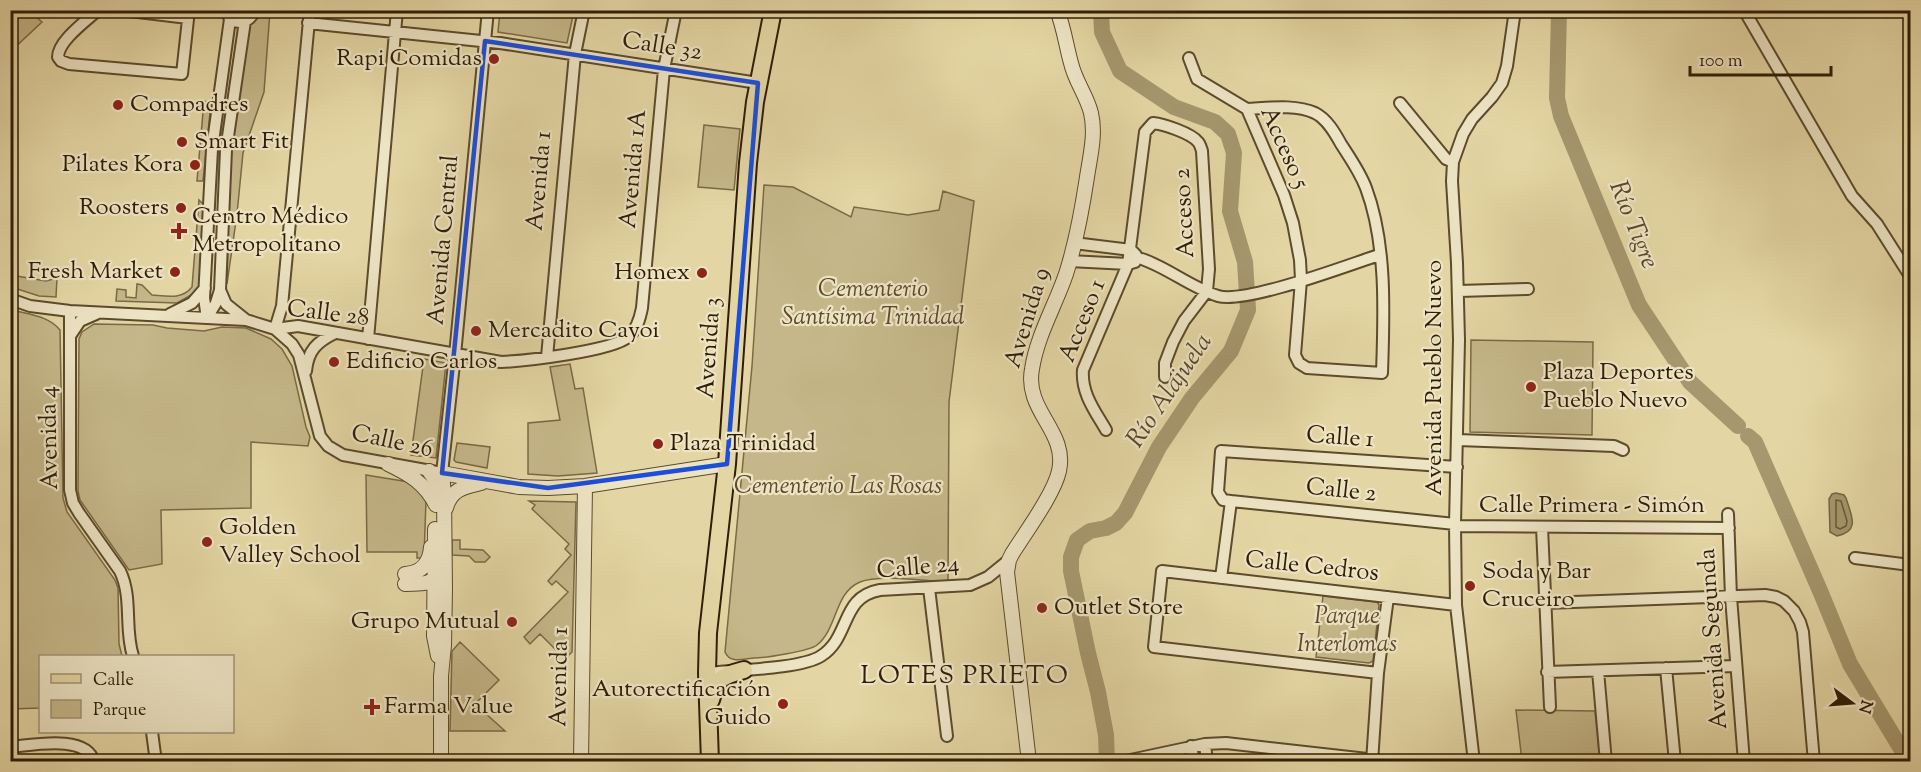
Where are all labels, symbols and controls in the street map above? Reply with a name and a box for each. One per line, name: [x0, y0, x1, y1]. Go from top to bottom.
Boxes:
street label: Calle 32: [620, 24, 704, 70]
scale bar: [1690, 39, 1831, 77]
place label: Rapi Comidas: [336, 42, 482, 76]
text: 100 m: [1699, 49, 1743, 75]
marker: Rapi Comidas: [487, 52, 501, 66]
place label: Compadres: [130, 88, 248, 122]
marker: Compadres: [111, 98, 125, 112]
street label: Acceso 5: [1251, 101, 1317, 195]
street label: Avenida 1A: [612, 107, 656, 230]
place label: Smart Fit: [194, 125, 289, 159]
street label: Avenida 1: [519, 130, 561, 232]
marker: Smart Fit: [175, 135, 189, 149]
place label: Pilates Kora: [62, 148, 183, 182]
street label: Avenida Central: [420, 153, 468, 326]
marker: Pilates Kora: [188, 158, 202, 172]
street label: Acceso 2: [1166, 167, 1204, 259]
water label: Río Tigre: [1599, 175, 1667, 275]
place label: Roosters: [79, 191, 169, 225]
place label: Centro Médico Metropolitano: [192, 200, 348, 262]
marker: Roosters: [174, 201, 188, 215]
marker: Centro Médico Metropolitano: [170, 222, 188, 240]
place label: Fresh Market: [28, 255, 163, 289]
place label: Homex: [614, 256, 690, 290]
street label: Avenida Pueblo Nuevo: [1418, 260, 1452, 496]
street label: Avenida 9: [997, 264, 1059, 372]
marker: Fresh Market: [168, 265, 182, 279]
marker: Homex: [695, 266, 709, 280]
park label: Cementerio Santísima Trinidad: [782, 273, 964, 335]
street label: Acceso 1: [1051, 274, 1115, 368]
street label: Calle 28: [285, 292, 371, 336]
street label: Avenida 3: [689, 296, 731, 400]
place label: Mercadito Cayoi: [488, 314, 660, 348]
marker: Mercadito Cayoi: [469, 324, 483, 338]
water label: Río Alajuela: [1118, 326, 1222, 456]
place label: Edificio Carlos: [346, 345, 497, 379]
marker: Edificio Carlos: [327, 355, 341, 369]
place label: Plaza Deportes Pueblo Nuevo: [1543, 356, 1694, 418]
marker: Plaza Deportes Pueblo Nuevo: [1524, 380, 1538, 394]
street label: Avenida 4: [32, 386, 68, 490]
street label: Calle 26: [348, 417, 436, 467]
street label: Calle 1: [1305, 419, 1375, 457]
place label: Plaza Trinidad: [670, 427, 816, 461]
marker: Plaza Trinidad: [651, 437, 665, 451]
park label: Cementerio Las Rosas: [734, 470, 942, 504]
street label: Calle 2: [1304, 470, 1378, 512]
street label: Calle Primera - Simón: [1479, 489, 1705, 523]
place label: Golden Valley School: [219, 511, 361, 573]
marker: Golden Valley School: [200, 535, 214, 549]
street label: Calle Cedros: [1243, 543, 1381, 591]
street label: Calle 24: [875, 547, 961, 589]
street label: Avenida Segunda: [1691, 547, 1737, 731]
place label: Soda y Bar Cruceiro: [1482, 555, 1591, 617]
marker: Soda y Bar Cruceiro: [1463, 579, 1477, 593]
place label: Outlet Store: [1054, 591, 1183, 625]
park label: Parque Interlomas: [1297, 600, 1397, 662]
marker: Outlet Store: [1035, 601, 1049, 615]
place label: Grupo Mutual: [351, 605, 500, 639]
marker: Grupo Mutual: [505, 615, 519, 629]
street label: Avenida 1: [542, 627, 578, 727]
legend: [39, 655, 234, 733]
district label: LOTES PRIETO: [861, 658, 1069, 695]
text: Calle: [93, 668, 134, 694]
place label: Autorectificación Guido: [592, 673, 771, 735]
north arrow: [1822, 673, 1882, 733]
place label: Farma Value: [384, 690, 513, 724]
marker: Autorectificación Guido: [776, 697, 790, 711]
text: N: [1851, 697, 1877, 716]
text: Parque: [93, 698, 146, 724]
marker: Farma Value: [365, 700, 379, 714]

